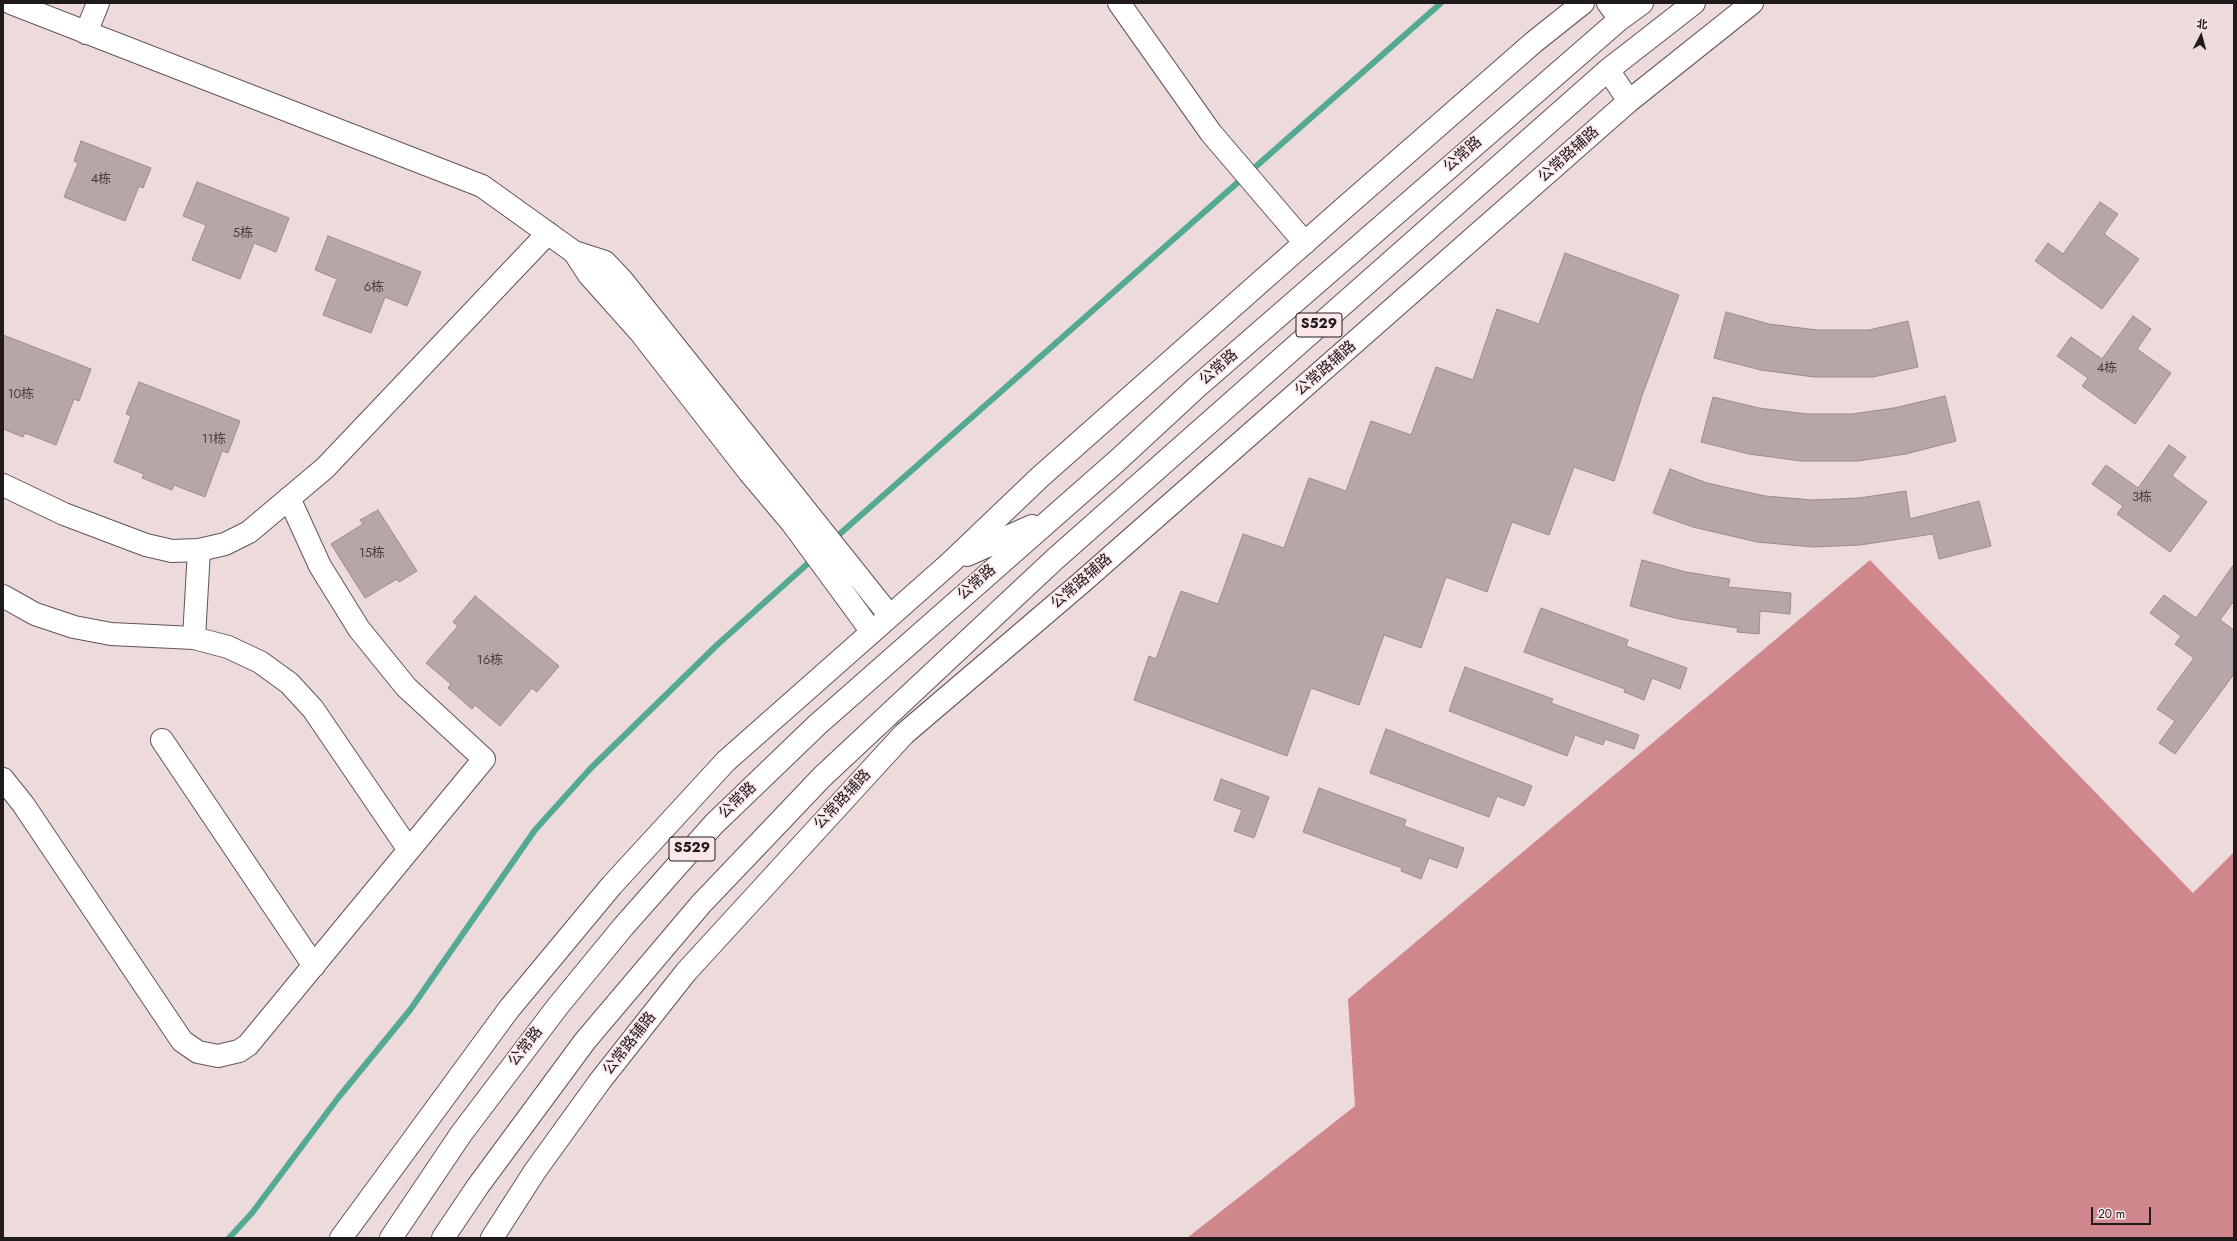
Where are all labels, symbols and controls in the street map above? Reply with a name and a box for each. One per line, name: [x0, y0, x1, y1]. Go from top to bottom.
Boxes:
north arrow: [2181, 16, 2221, 56]
text: 北: [2196, 16, 2209, 33]
street label: 公常路辅路: [1535, 123, 1603, 187]
street label: 公常路: [1440, 133, 1486, 177]
house number: 4栋: [91, 172, 111, 188]
house number: 5栋: [233, 226, 253, 242]
house number: 6栋: [364, 280, 384, 296]
road number: S529: [1296, 313, 1342, 337]
street label: 公常路辅路: [1292, 338, 1360, 400]
street label: 公常路: [1196, 346, 1242, 390]
house number: 4栋: [2097, 361, 2117, 377]
house number: 10栋: [8, 387, 34, 403]
house number: 11栋: [202, 432, 226, 448]
house number: 3栋: [2132, 490, 2152, 506]
house number: 15栋: [359, 546, 385, 562]
street label: 公常路辅路: [1048, 551, 1116, 613]
street label: 公常路: [954, 561, 1000, 605]
house number: 16栋: [477, 653, 503, 669]
street label: 公常路辅路: [811, 766, 875, 834]
street label: 公常路: [716, 779, 760, 823]
road number: S529: [669, 837, 715, 861]
street label: 公常路辅路: [600, 1009, 660, 1079]
street label: 公常路: [505, 1024, 547, 1070]
scale bar: [2093, 1199, 2153, 1225]
text: 20 m: [2098, 1205, 2125, 1223]

